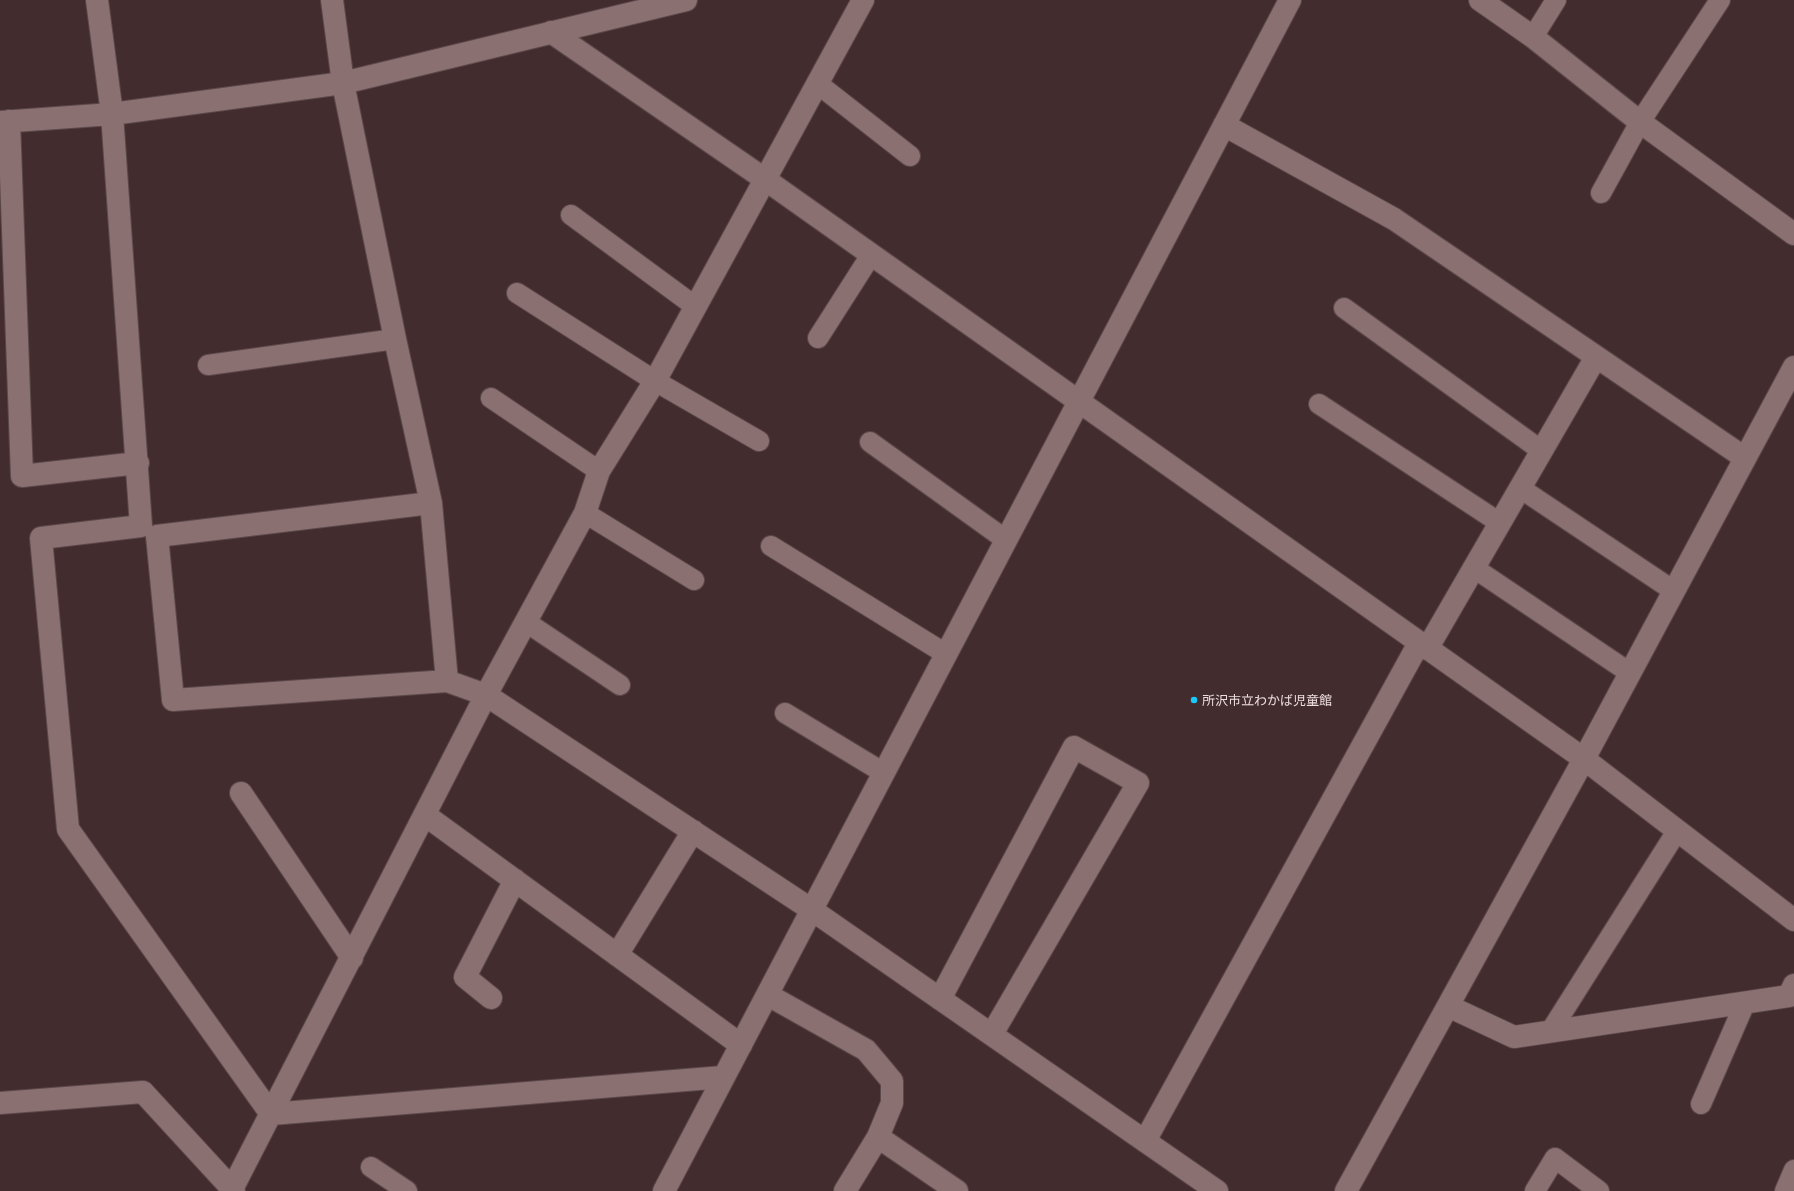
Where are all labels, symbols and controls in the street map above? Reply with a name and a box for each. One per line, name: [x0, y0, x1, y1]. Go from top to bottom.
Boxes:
place label: 所沢市立わかば児童館: [1202, 692, 1332, 708]
marker: 所沢市立わかば児童館: [1189, 695, 1199, 705]

